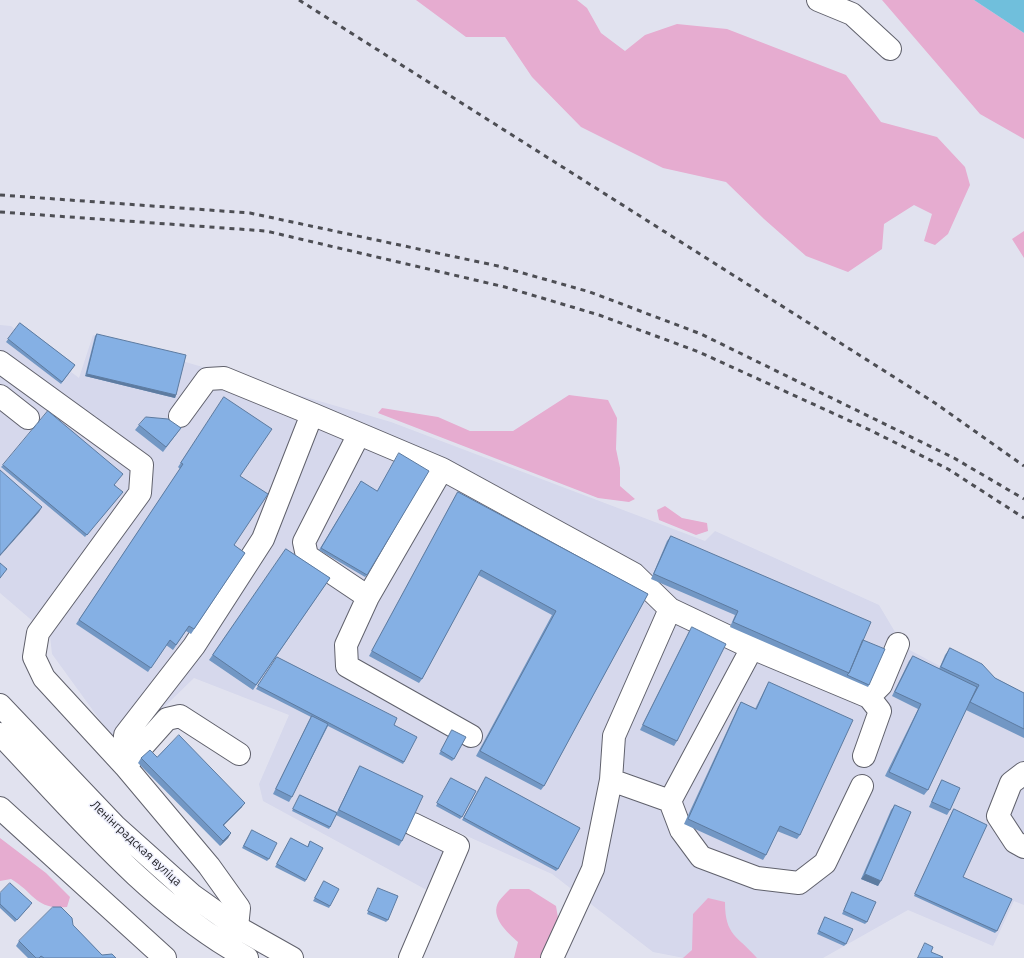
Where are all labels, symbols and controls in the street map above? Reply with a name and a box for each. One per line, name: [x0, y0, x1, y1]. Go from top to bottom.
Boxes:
street label: Ленінградская вуліца: [87, 797, 185, 889]

